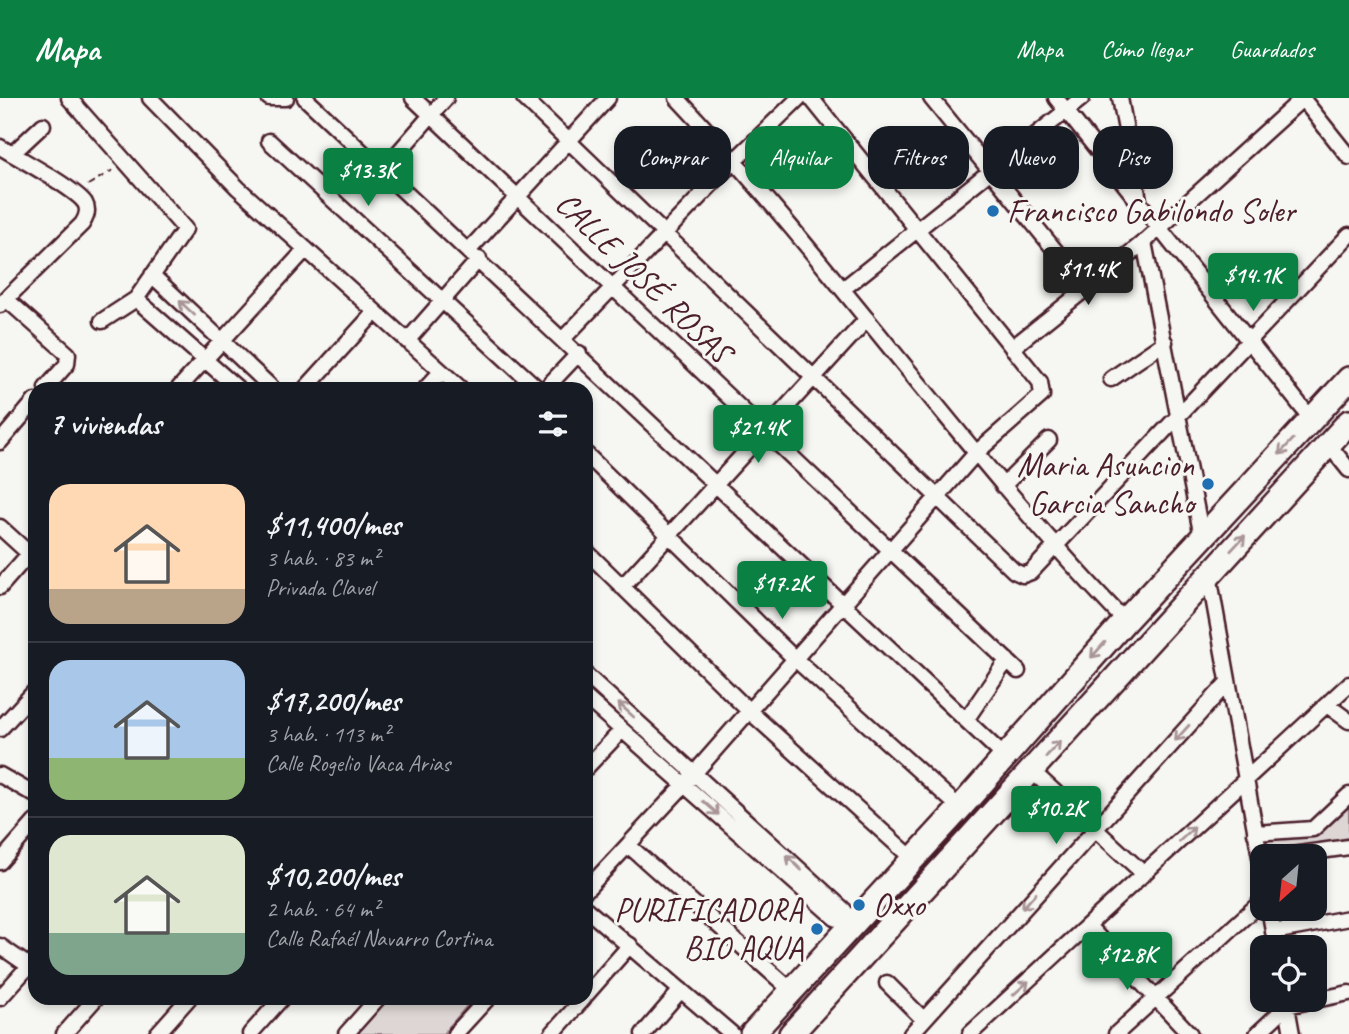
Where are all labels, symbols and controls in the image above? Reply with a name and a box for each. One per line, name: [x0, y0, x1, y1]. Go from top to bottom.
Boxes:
text: Mapa: [35, 28, 100, 70]
text: Mapa: [1016, 34, 1063, 64]
text: Cómo llegar: [1101, 34, 1192, 64]
text: Guardados: [1230, 34, 1314, 64]
chip: Comprar: [614, 126, 731, 189]
chip: Alquilar: [745, 126, 854, 189]
chip: Filtros: [868, 126, 969, 189]
chip: Nuevo: [983, 126, 1079, 189]
chip: Piso: [1093, 126, 1173, 189]
pin: $13.3K: [311, 148, 425, 208]
text: $13.3K: [339, 156, 397, 185]
street label: CALLE JOSÉ ROSAS: [547, 182, 745, 375]
place label: Francisco Gabilondo Soler: [1007, 190, 1297, 232]
marker: Francisco Gabilondo Soler: [985, 203, 1001, 219]
pin: $11.4K: [1031, 248, 1145, 307]
pin: $14.1K: [1196, 254, 1310, 313]
text: $11.4K: [1059, 255, 1117, 284]
text: $14.1K: [1224, 261, 1282, 290]
one-way arrow: [178, 300, 196, 316]
text: 7 viviendas: [49, 405, 161, 443]
icon: filters: [534, 405, 572, 443]
pin: $21.4K: [701, 406, 815, 465]
text: $21.4K: [729, 413, 787, 442]
one-way arrow: [1278, 439, 1295, 456]
place label: Maria Asuncion Garcia Sancho: [1017, 444, 1197, 524]
marker: Maria Asuncion Garcia Sancho: [1200, 476, 1216, 492]
text: $11,400/mes: [266, 506, 400, 544]
icon: home: [105, 512, 189, 596]
one-way arrow: [1229, 535, 1246, 552]
text: 3 hab. · 83 m²: [266, 544, 379, 573]
pin: $17.2K: [725, 561, 839, 621]
text: $17.2K: [753, 569, 811, 598]
text: Privada Clavel: [266, 573, 374, 602]
one-way arrow: [1090, 641, 1107, 658]
text: $17,200/mes: [266, 682, 400, 720]
icon: home: [105, 688, 189, 772]
one-way arrow: [617, 702, 635, 718]
text: 3 hab. · 113 m²: [266, 720, 390, 749]
one-way arrow: [1174, 724, 1190, 742]
one-way arrow: [1045, 740, 1061, 758]
text: Calle Rogelio Vaca Arias: [266, 749, 450, 778]
pin: $10.2K: [999, 786, 1113, 846]
text: $10.2K: [1027, 794, 1085, 823]
one-way arrow: [701, 800, 719, 816]
one-way arrow: [1178, 825, 1195, 842]
north arrow: [1250, 844, 1326, 920]
map controls: [1250, 844, 1327, 1012]
one-way arrow: [786, 855, 803, 872]
text: $10,200/mes: [266, 857, 400, 895]
icon: home: [105, 863, 189, 947]
place label: Oxxo: [873, 884, 927, 926]
place label: PURIFICADORA BIO AQUA: [614, 889, 804, 969]
one-way arrow: [1022, 892, 1038, 910]
text: 2 hab. · 64 m²: [266, 895, 379, 924]
marker: Oxxo: [851, 897, 867, 913]
marker: PURIFICADORA BIO AQUA: [809, 921, 825, 937]
text: Calle Rafaél Navarro Cortina: [266, 924, 492, 953]
pin: $12.8K: [1070, 932, 1184, 992]
button: locate: [1250, 935, 1327, 1012]
text: $12.8K: [1098, 940, 1156, 969]
one-way arrow: [1011, 980, 1029, 996]

